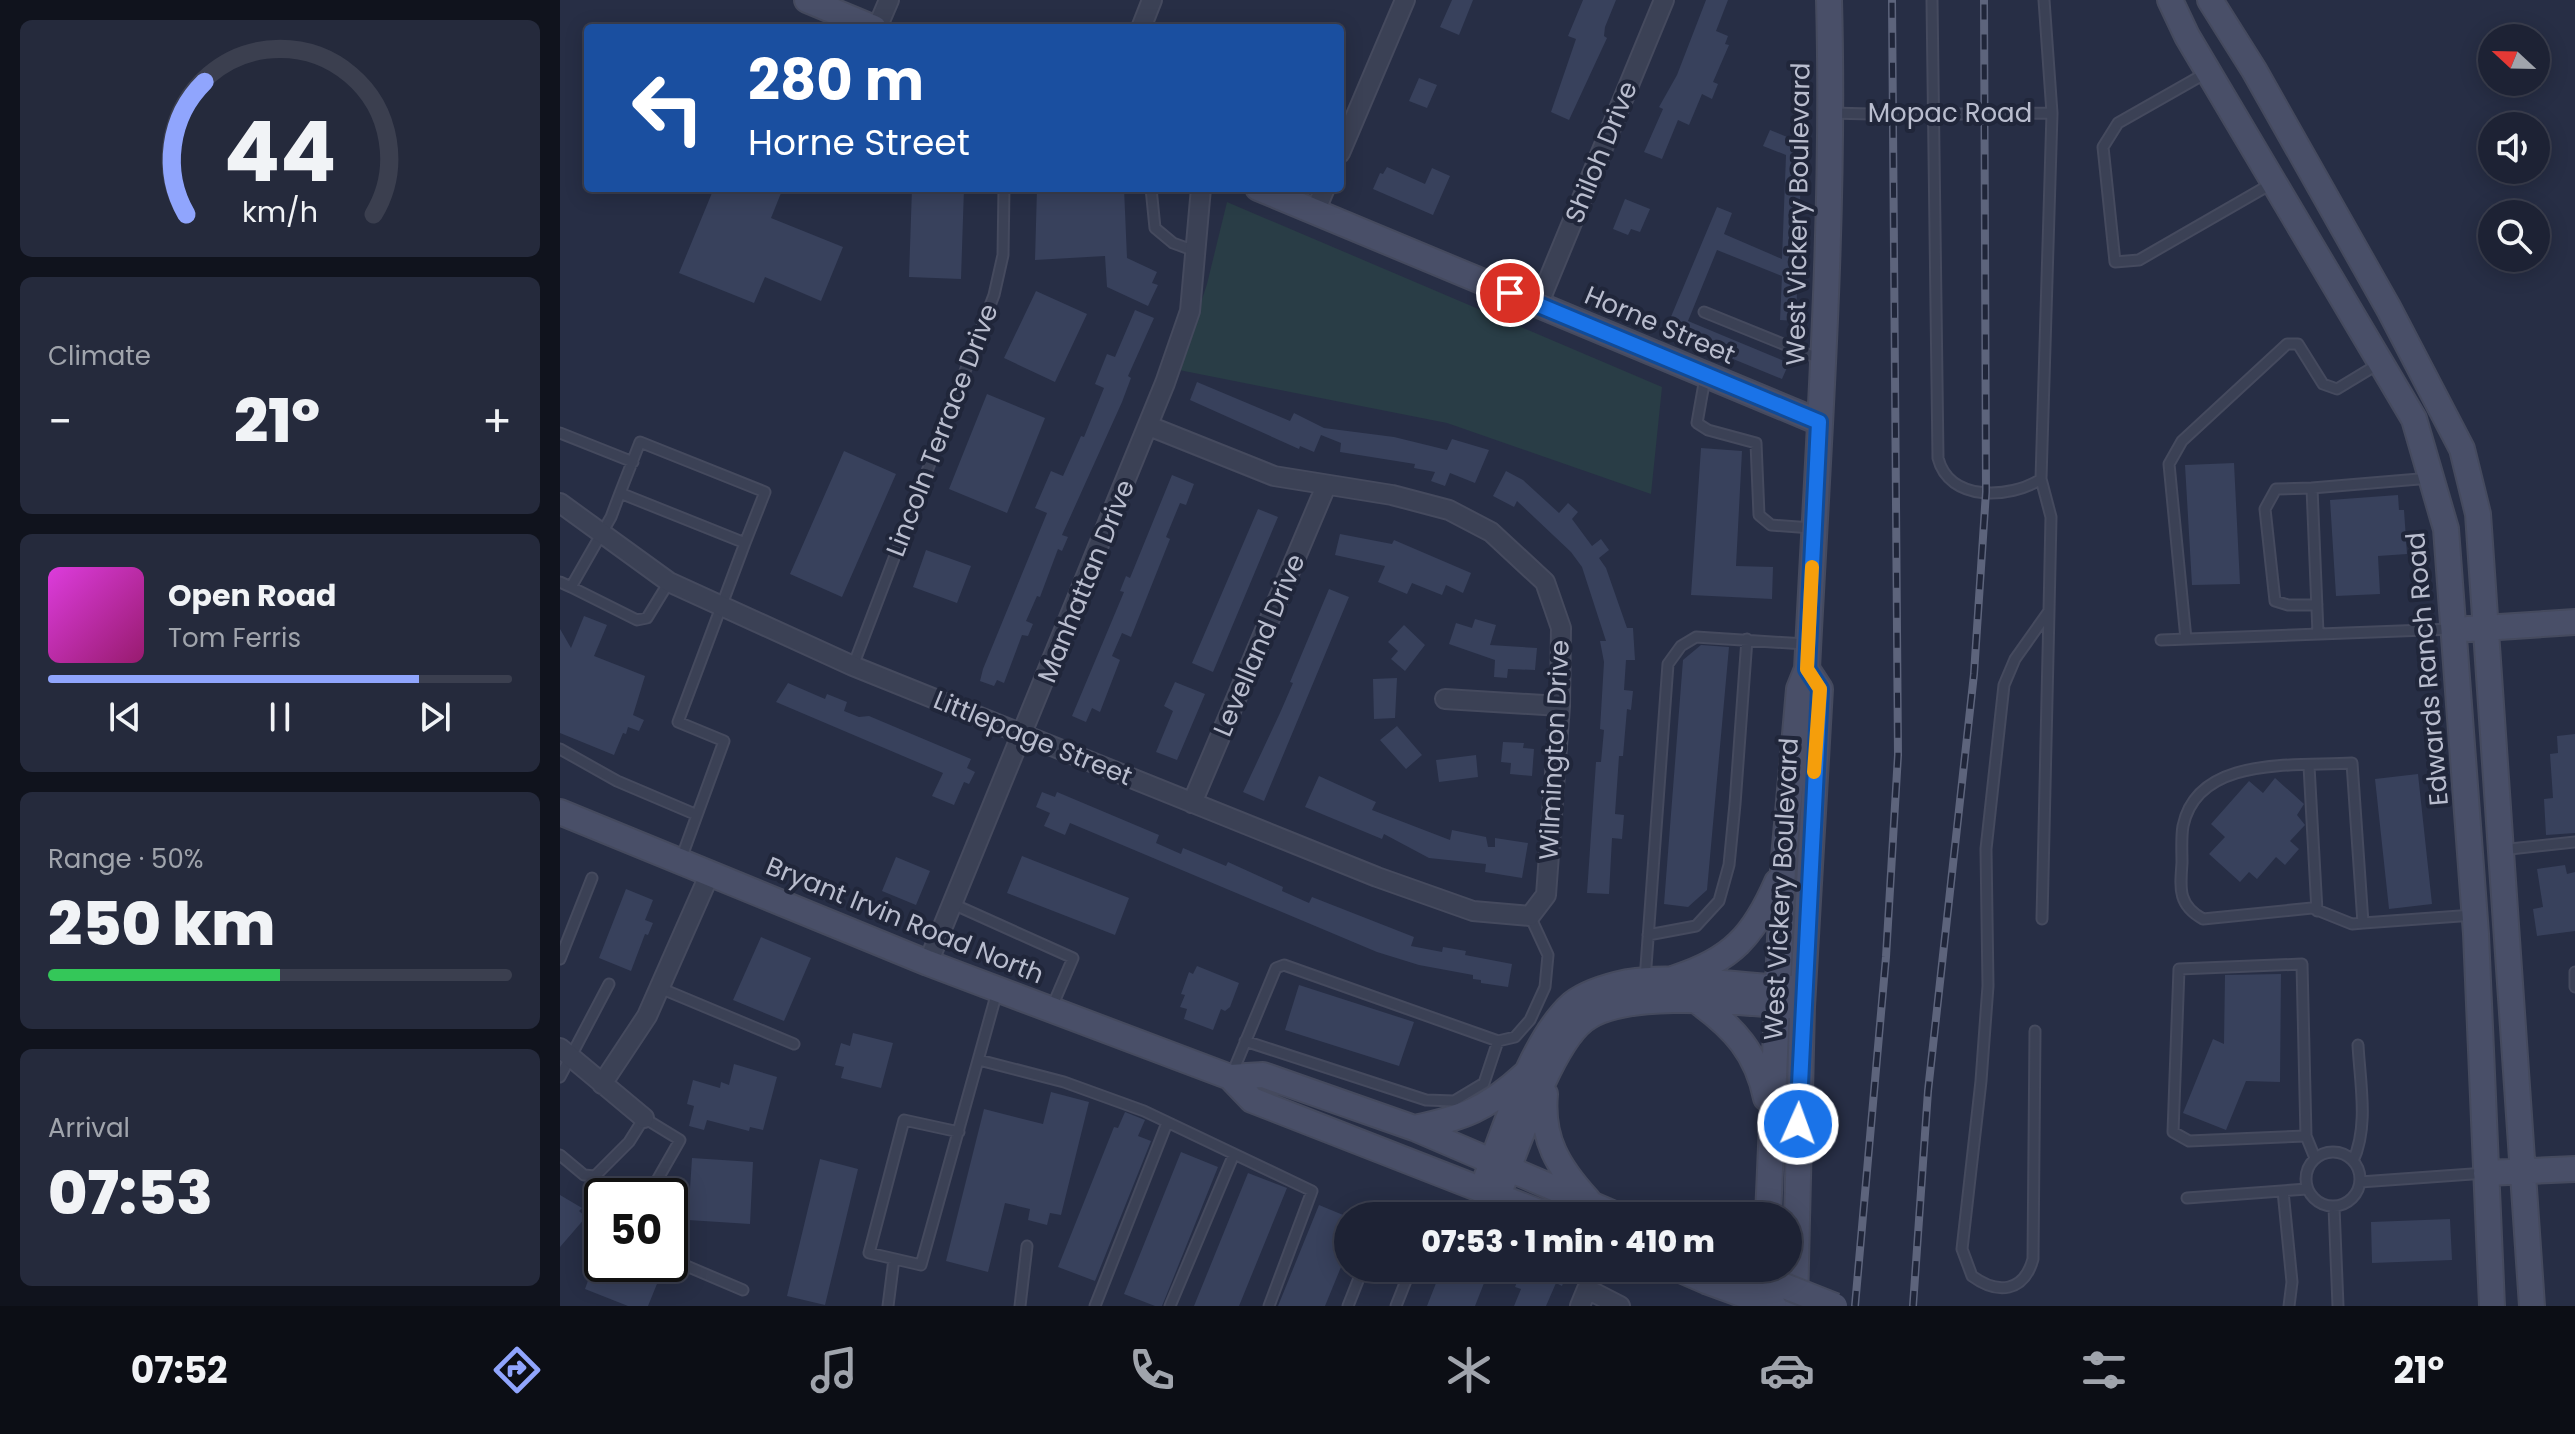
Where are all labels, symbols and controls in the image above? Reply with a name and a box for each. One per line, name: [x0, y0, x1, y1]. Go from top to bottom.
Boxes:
north arrow: [2478, 24, 2550, 96]
map controls: [2478, 24, 2550, 272]
text: 280 m: [748, 41, 924, 120]
icon: left: [616, 56, 720, 160]
street label: West Vickery Boulevard: [1777, 62, 1819, 366]
street label: Shiloh Drive: [1556, 76, 1646, 228]
text: 44: [224, 93, 336, 209]
street label: Mopac Road: [1868, 95, 2032, 131]
button: sound: [2478, 112, 2550, 184]
text: Horne Street: [748, 117, 970, 168]
text: km/h: [242, 192, 318, 232]
button: search: [2478, 200, 2550, 272]
pin: [1476, 259, 1544, 327]
icon: arrive: [1488, 271, 1532, 315]
street label: Horne Street: [1579, 277, 1741, 373]
street label: Lincoln Terrace Drive: [877, 299, 1007, 561]
text: Climate: [48, 338, 151, 374]
text: 21°: [234, 379, 320, 463]
text: −: [48, 391, 72, 452]
text: +: [482, 391, 512, 452]
street label: Manhattan Drive: [1029, 474, 1143, 688]
street label: Edwards Ranch Road: [2397, 531, 2457, 807]
street label: Levelland Drive: [1204, 548, 1314, 742]
text: Open Road: [168, 574, 336, 617]
text: Tom Ferris: [168, 620, 301, 656]
street label: Wilmington Drive: [1530, 639, 1578, 861]
street label: Littlepage Street: [928, 682, 1138, 794]
icon: previous: [103, 695, 147, 739]
icon: pause: [258, 695, 302, 739]
icon: next: [413, 695, 457, 739]
street label: West Vickery Boulevard: [1755, 737, 1807, 1041]
text: Range · 50%: [48, 841, 204, 877]
street label: Bryant Irvin Road North: [761, 848, 1049, 992]
text: 250 km: [48, 882, 275, 966]
position arrow: [1756, 1082, 1840, 1166]
text: Arrival: [48, 1110, 130, 1146]
text: 07:53: [48, 1151, 213, 1235]
speed limit sign: 50: [584, 1178, 688, 1282]
text: 07:53 · 1 min · 410 m: [1421, 1220, 1715, 1263]
icon: directions: [489, 1342, 545, 1398]
icon: music: [806, 1342, 862, 1398]
icon: phone: [1124, 1342, 1180, 1398]
icon: climate: [1441, 1342, 1497, 1398]
icon: car: [1759, 1342, 1815, 1398]
icon: filters: [2076, 1342, 2132, 1398]
text: 07:52: [131, 1345, 228, 1396]
text: 21°: [2393, 1345, 2444, 1396]

